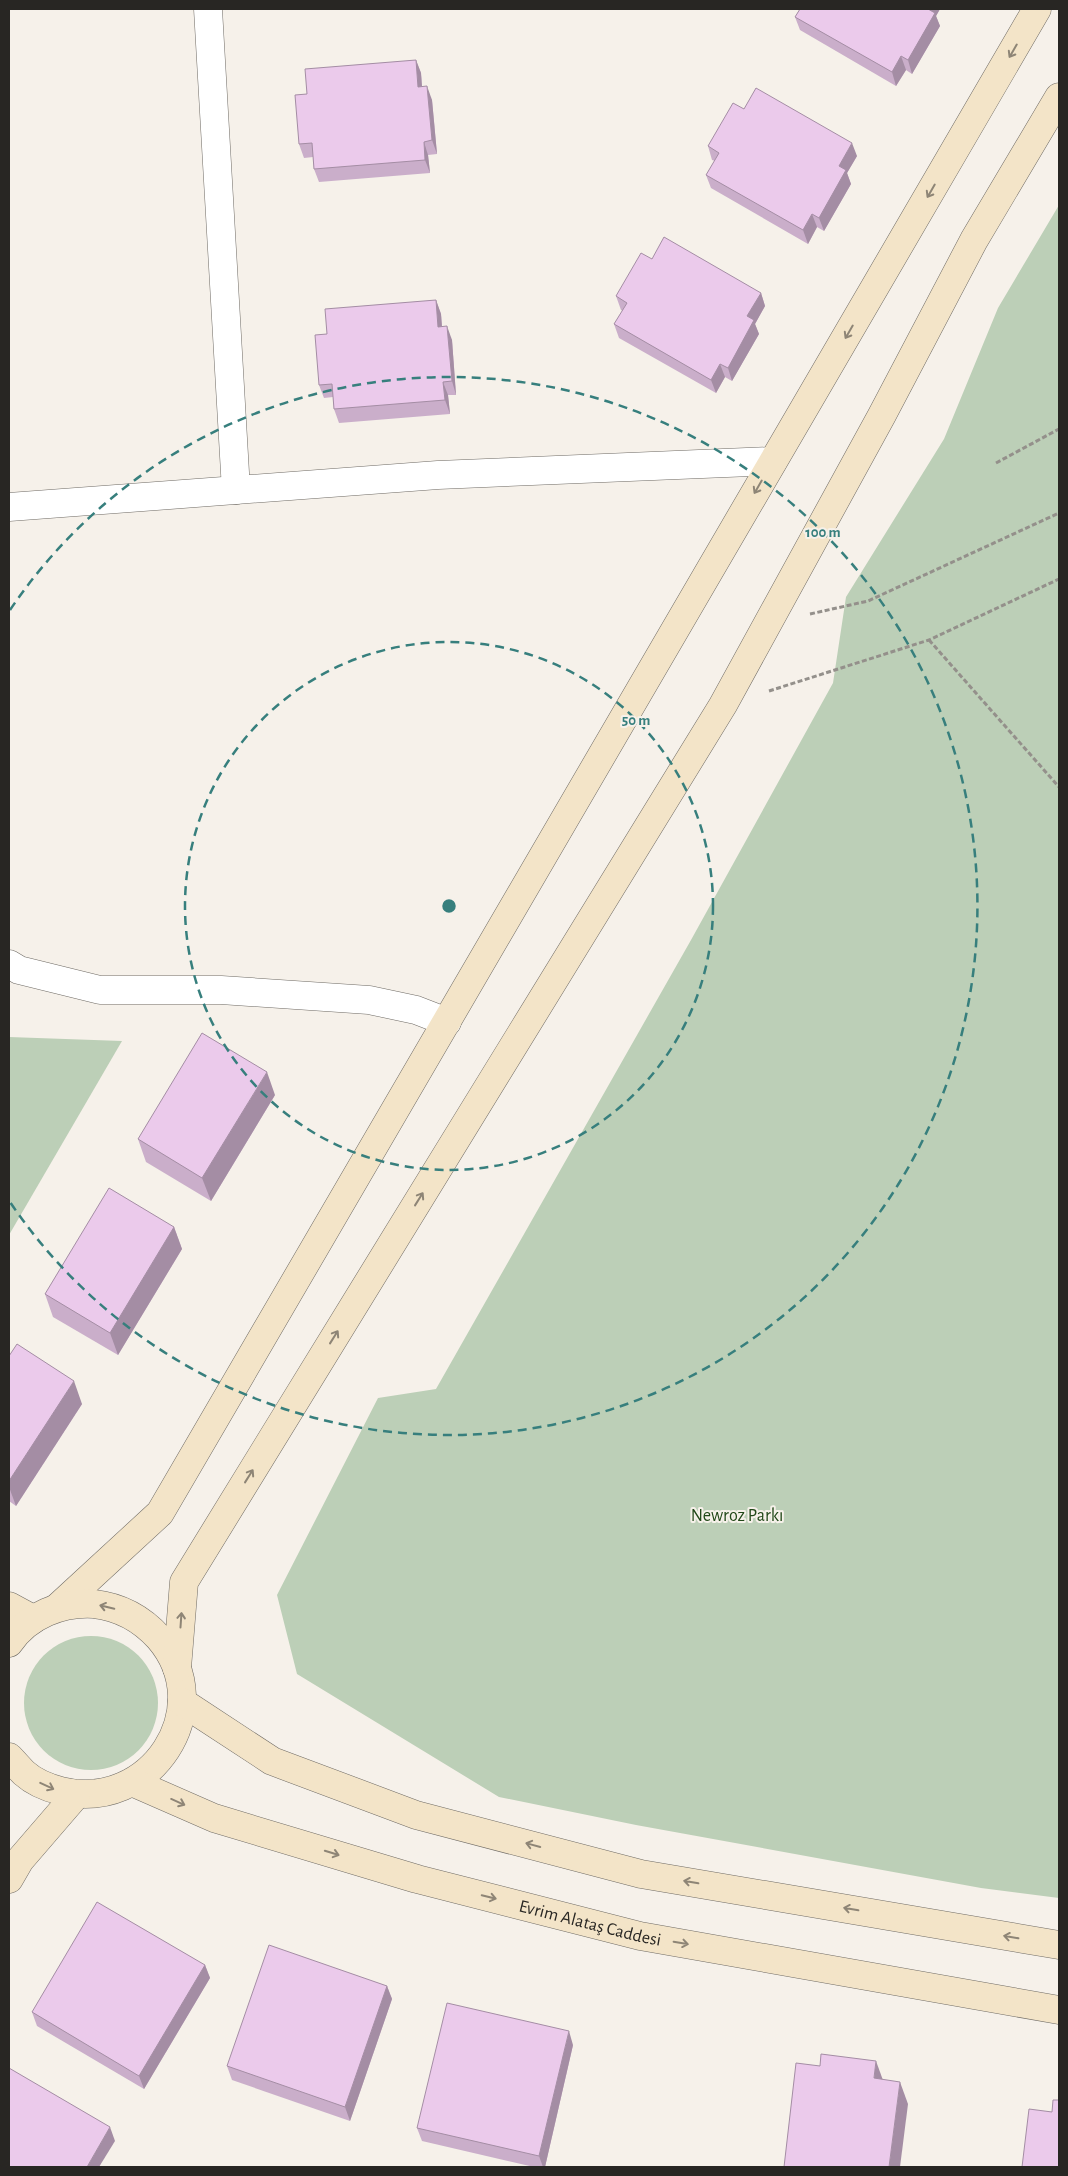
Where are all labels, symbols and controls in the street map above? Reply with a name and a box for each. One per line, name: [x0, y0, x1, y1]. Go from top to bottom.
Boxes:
one-way arrow: [1007, 43, 1017, 57]
one-way arrow: [926, 184, 936, 199]
one-way arrow: [844, 324, 854, 338]
one-way arrow: [753, 480, 763, 494]
text: 100 m: [805, 525, 841, 540]
text: 50 m: [622, 713, 650, 728]
centre of rings: [440, 897, 458, 915]
one-way arrow: [414, 1192, 424, 1206]
one-way arrow: [329, 1331, 339, 1345]
one-way arrow: [244, 1469, 254, 1483]
park label: Newroz Parkı: [691, 1507, 783, 1525]
one-way arrow: [99, 1602, 115, 1611]
one-way arrow: [176, 1612, 185, 1628]
one-way arrow: [39, 1782, 54, 1791]
one-way arrow: [170, 1798, 185, 1808]
one-way arrow: [525, 1840, 541, 1850]
one-way arrow: [324, 1849, 340, 1859]
one-way arrow: [683, 1877, 699, 1887]
one-way arrow: [480, 1893, 496, 1902]
street label: Evrim Alataş Caddesi: [517, 1897, 663, 1950]
one-way arrow: [843, 1904, 859, 1914]
one-way arrow: [1004, 1931, 1020, 1941]
one-way arrow: [672, 1939, 688, 1949]

